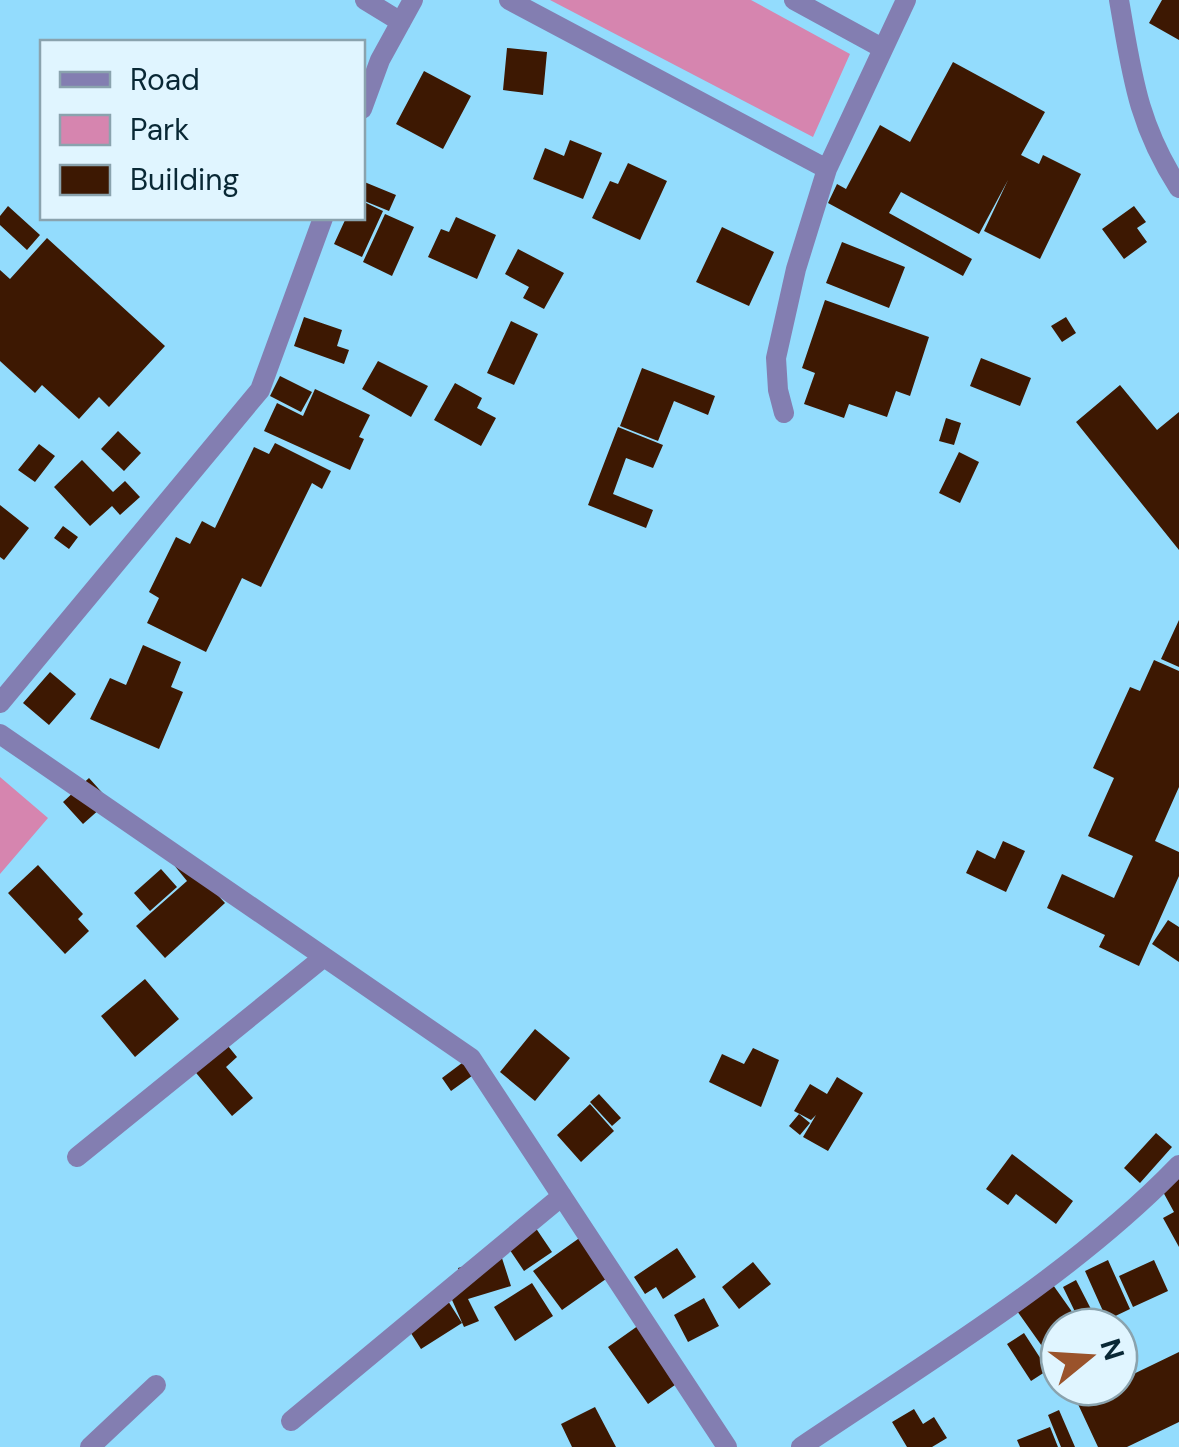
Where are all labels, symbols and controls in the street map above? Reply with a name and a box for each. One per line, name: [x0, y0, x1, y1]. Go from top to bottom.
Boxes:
legend: [40, 40, 365, 220]
text: Road: [130, 60, 200, 99]
text: Park: [130, 110, 189, 149]
text: Building: [130, 160, 239, 199]
north arrow: [1039, 1307, 1139, 1407]
text: N: [1092, 1334, 1133, 1365]

